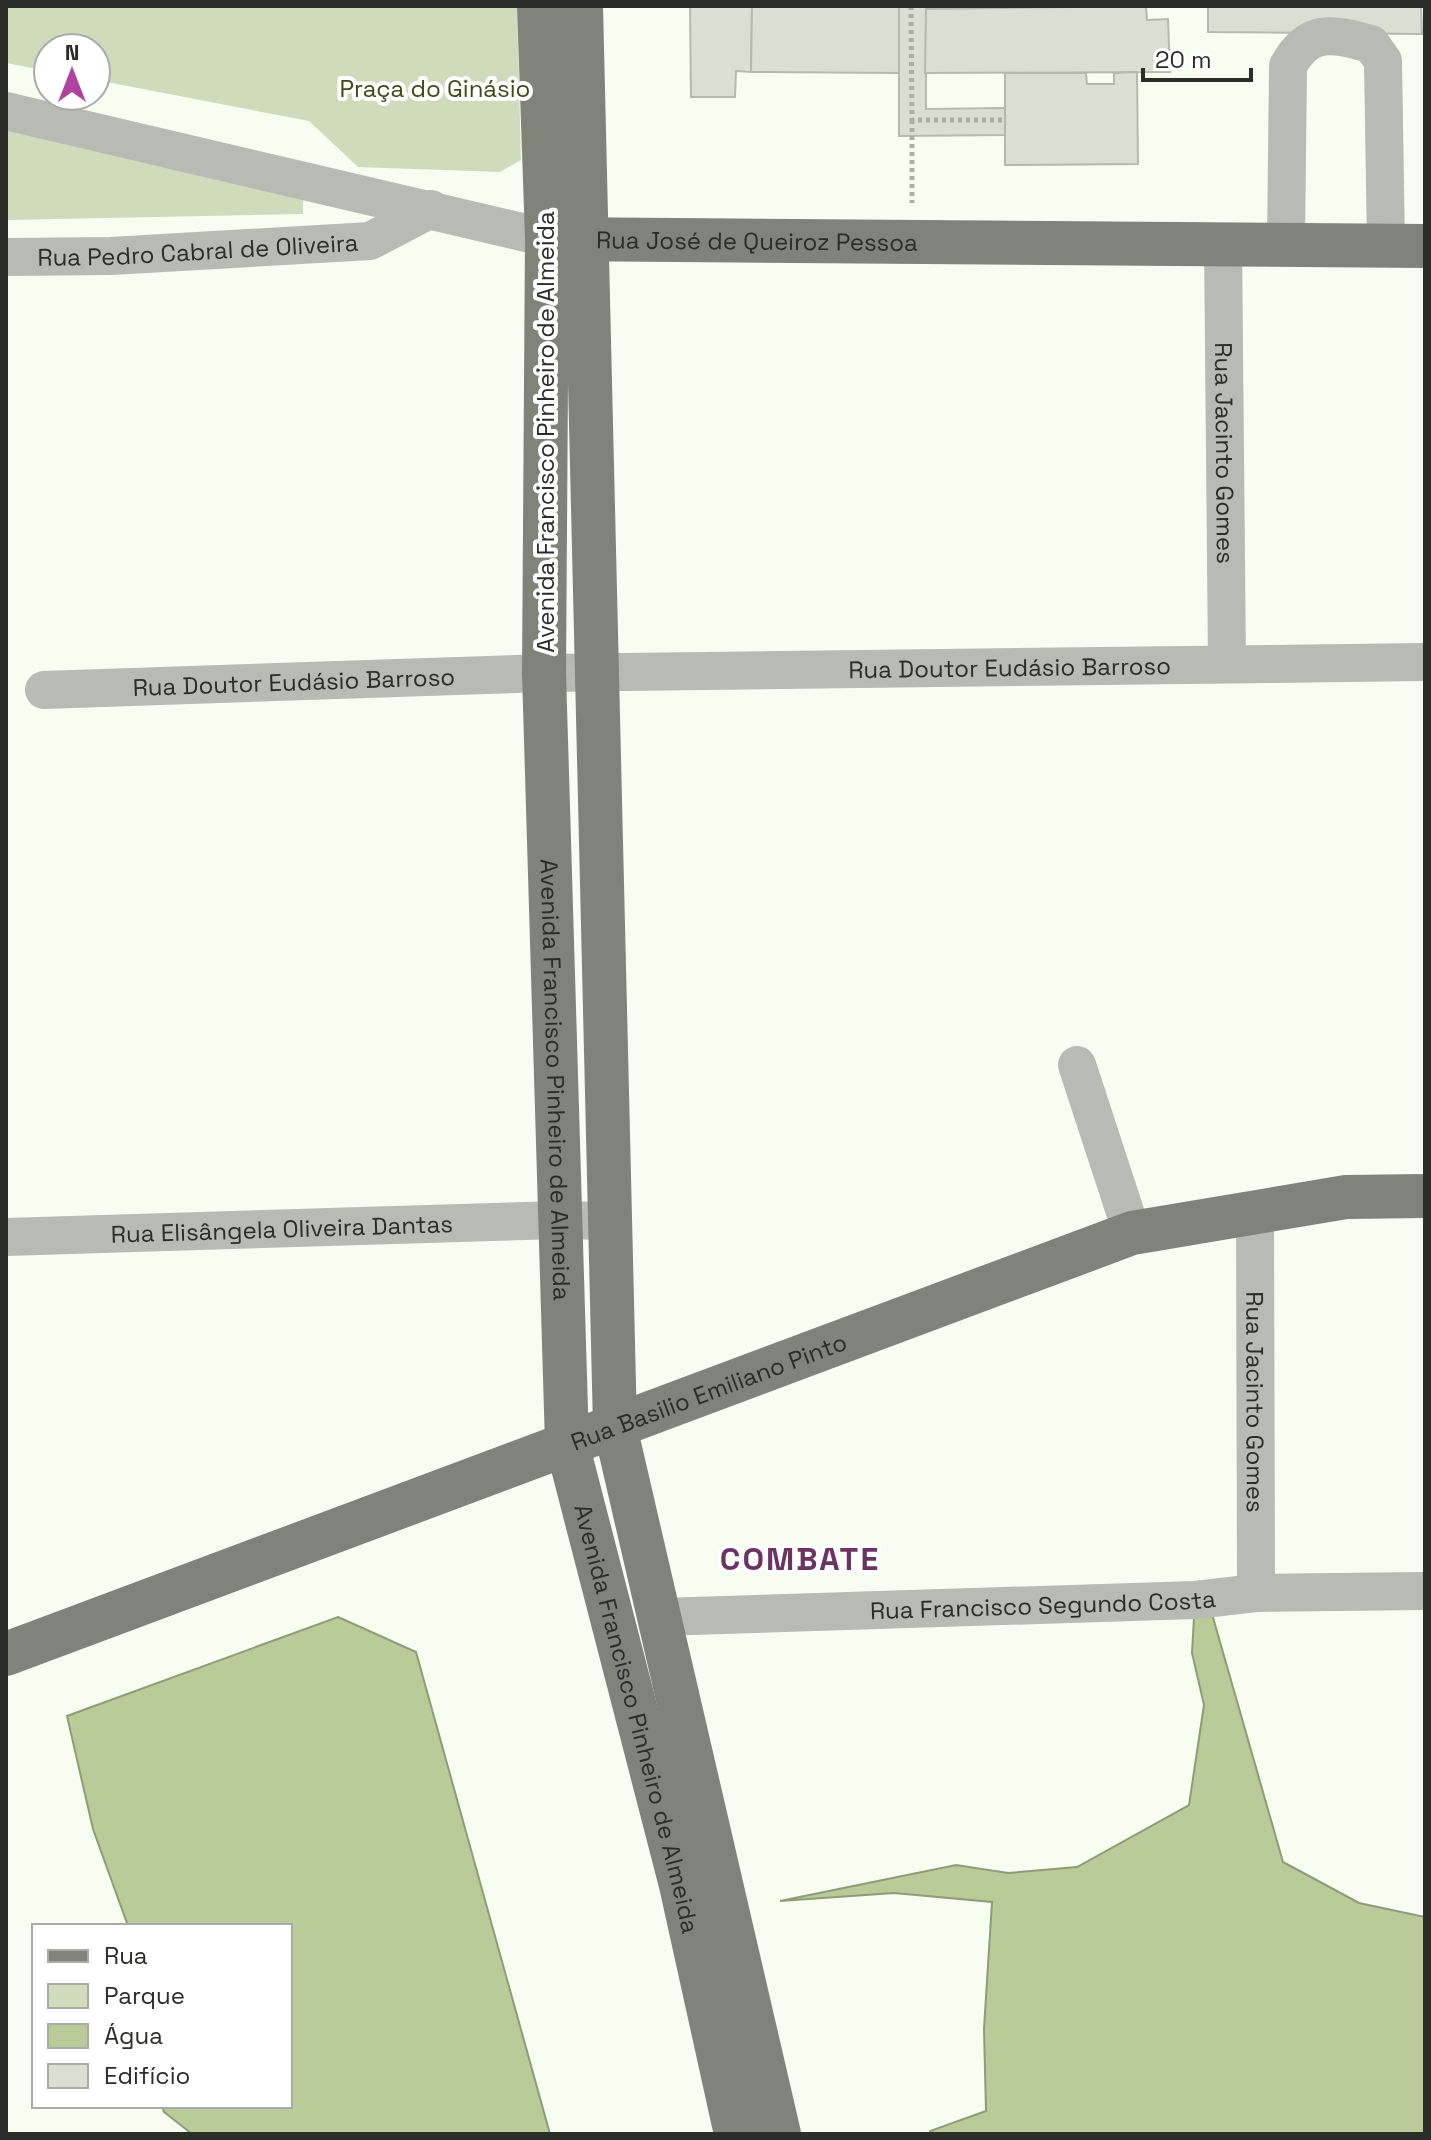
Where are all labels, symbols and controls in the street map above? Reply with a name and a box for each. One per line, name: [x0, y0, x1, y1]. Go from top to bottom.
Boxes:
north arrow: [32, 32, 112, 112]
scale bar: [1143, 32, 1251, 82]
text: N: [65, 38, 79, 66]
text: 20 m: [1155, 44, 1212, 75]
park label: Praça do Ginásio: [340, 73, 530, 104]
street label: Avenida Francisco Pinheiro de Almeida: [530, 211, 561, 653]
street label: Rua José de Queiroz Pessoa: [596, 224, 918, 257]
street label: Rua Pedro Cabral de Oliveira: [37, 226, 359, 272]
street label: Rua Jacinto Gomes: [1208, 342, 1242, 564]
street label: Rua Doutor Eudásio Barroso: [848, 650, 1171, 685]
street label: Rua Doutor Eudásio Barroso: [132, 661, 456, 702]
street label: Avenida Francisco Pinheiro de Almeida: [534, 858, 578, 1301]
street label: Rua Elisângela Oliveira Dantas: [110, 1208, 453, 1249]
street label: Rua Jacinto Gomes: [1240, 1291, 1271, 1513]
street label: Rua Basilio Emiliano Pinto: [566, 1326, 851, 1457]
street label: Avenida Francisco Pinheiro de Almeida: [568, 1501, 707, 1936]
district label: COMBATE: [720, 1539, 880, 1579]
street label: Rua Francisco Segundo Costa: [869, 1582, 1218, 1626]
legend: [32, 1924, 292, 2108]
text: Rua: [104, 1940, 148, 1971]
text: Parque: [104, 1980, 185, 2011]
text: Água: [104, 2020, 163, 2051]
text: Edifício: [104, 2060, 190, 2091]

